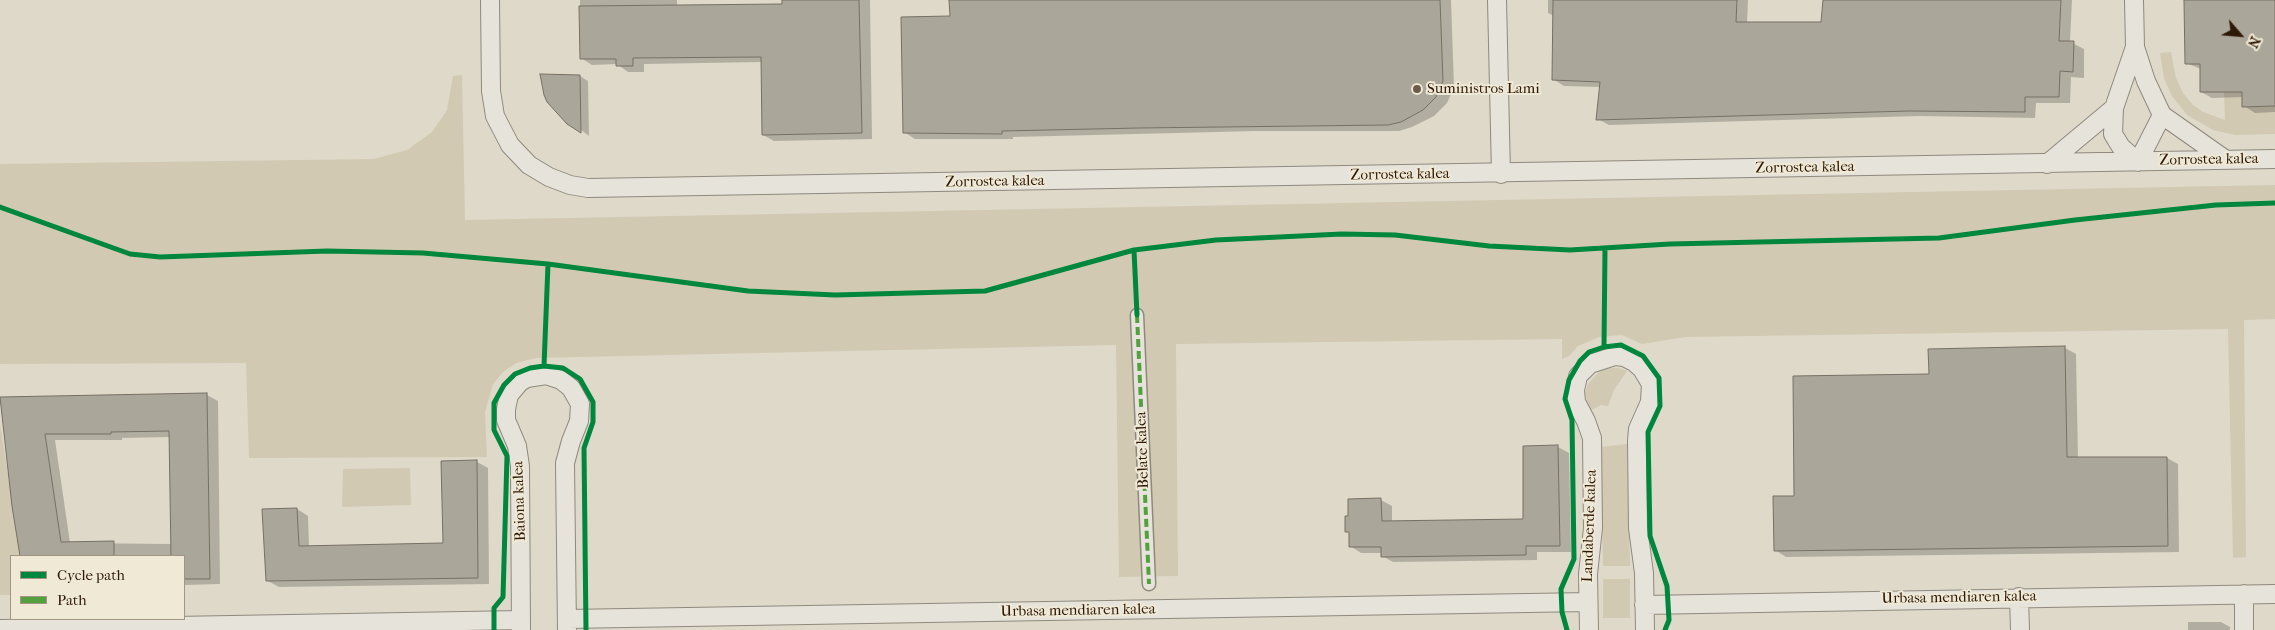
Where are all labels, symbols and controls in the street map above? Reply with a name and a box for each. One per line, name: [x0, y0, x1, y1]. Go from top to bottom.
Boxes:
north arrow: [2215, 10, 2265, 60]
text: N: [2244, 33, 2264, 51]
place label: Suministros Lami: [1427, 80, 1540, 98]
marker: Suministros Lami: [1411, 83, 1423, 95]
street label: Zorrostea kalea: [2159, 150, 2259, 170]
street label: Zorrostea kalea: [1755, 158, 1855, 178]
street label: Zorrostea kalea: [1350, 165, 1450, 185]
street label: Zorrostea kalea: [945, 172, 1045, 192]
street label: Belate kalea: [1133, 411, 1153, 489]
street label: Baiona kalea: [510, 461, 530, 541]
street label: Landaberde kalea: [1579, 469, 1601, 583]
legend: [10, 555, 185, 620]
text: Cycle path: [57, 566, 125, 584]
street label: Urbasa mendiaren kalea: [1881, 588, 2037, 608]
text: Path: [57, 591, 87, 609]
street label: Urbasa mendiaren kalea: [1000, 601, 1156, 621]

